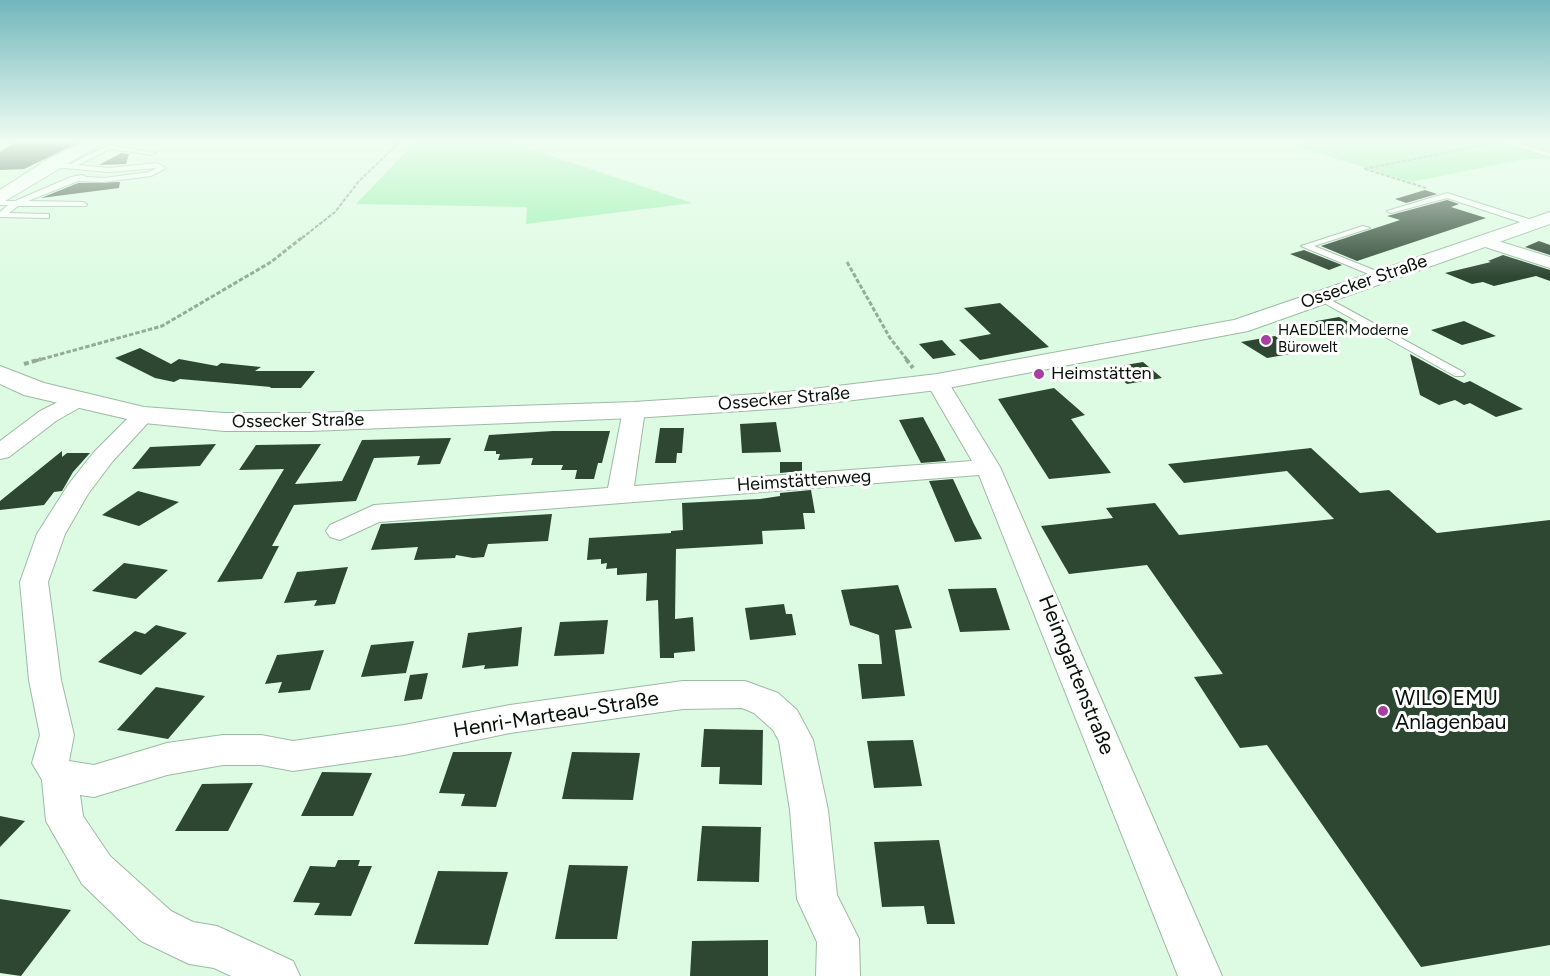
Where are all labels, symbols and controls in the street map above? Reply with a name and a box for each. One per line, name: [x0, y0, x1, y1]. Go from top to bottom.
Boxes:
street label: Ossecker Straße: [1298, 250, 1430, 314]
place label: HAEDLER Moderne Bürowelt: [1278, 322, 1408, 357]
marker: HAEDLER Moderne Bürowelt: [1259, 333, 1273, 347]
place label: Heimstätten: [1051, 363, 1152, 385]
marker: Heimstätten: [1032, 367, 1046, 381]
street label: Ossecker Straße: [717, 382, 851, 416]
street label: Ossecker Straße: [232, 409, 364, 433]
street label: Heimstättenweg: [736, 466, 872, 496]
street label: Heimgartenstraße: [1032, 591, 1120, 759]
street label: Henri-Marteau-Straße: [451, 686, 661, 744]
place label: WILO EMU Anlagenbau: [1395, 686, 1507, 736]
marker: WILO EMU Anlagenbau: [1376, 704, 1390, 718]

